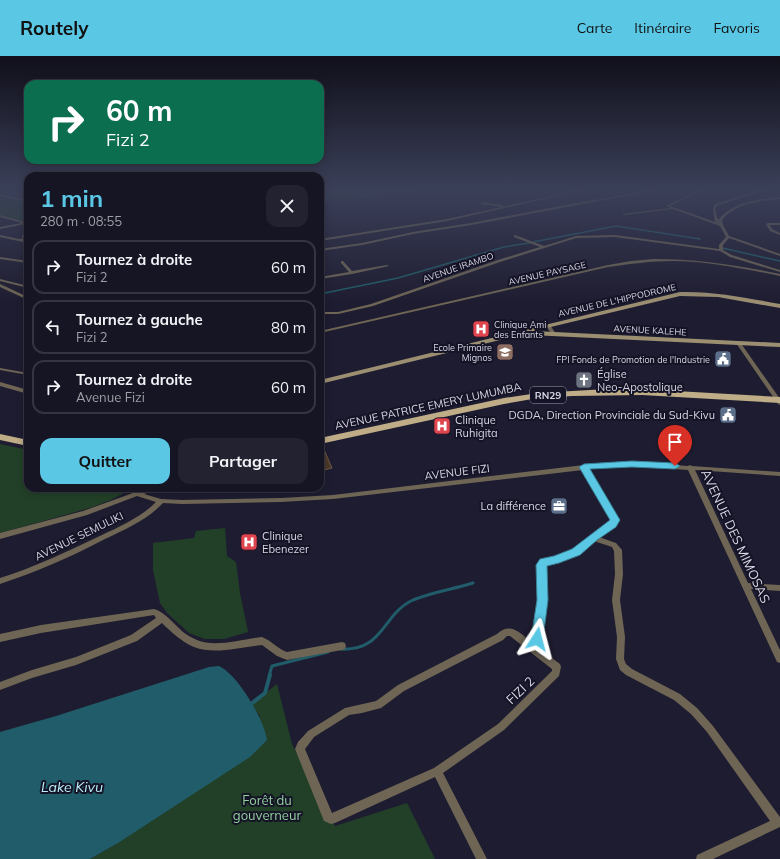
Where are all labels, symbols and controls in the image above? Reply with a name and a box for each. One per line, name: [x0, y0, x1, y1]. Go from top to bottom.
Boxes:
text: Routely: [20, 16, 88, 40]
text: Carte: [577, 19, 612, 37]
text: Itinéraire: [634, 19, 691, 37]
text: Favoris: [713, 19, 760, 37]
text: 60 m: [106, 93, 172, 128]
icon: right: [40, 96, 92, 148]
text: Fizi 2: [106, 128, 150, 151]
text: 1 min: [40, 183, 103, 213]
button: close: [266, 185, 308, 227]
text: 280 m · 08:55: [40, 213, 122, 229]
text: Tournez à droite: [76, 250, 192, 269]
street label: AVENUE IRAMBO: [421, 250, 495, 284]
icon: right: [42, 256, 64, 278]
text: 60 m: [271, 258, 306, 277]
street label: AVENUE PAYSAGE: [507, 259, 587, 287]
text: Fizi 2: [76, 269, 107, 285]
street label: AVENUE DE L'HIPPODROME: [557, 281, 677, 319]
text: Tournez à gauche: [76, 310, 203, 329]
icon: left: [42, 316, 64, 338]
text: 80 m: [271, 318, 306, 337]
hospital icon: Clinique Ami des Enfants: [471, 319, 491, 339]
place label: Clinique Ami des Enfants: [494, 319, 546, 340]
street label: AVENUE KALEHE: [613, 323, 687, 337]
text: Fizi 2: [76, 329, 107, 345]
place label: Ecole Primaire Mignos: [433, 342, 492, 363]
school or university icon: Ecole Primaire Mignos: [495, 342, 515, 362]
public building icon: FPI Fonds de Promotion de l'Industrie: [713, 349, 733, 369]
place label: FPI Fonds de Promotion de l'Industrie: [556, 354, 710, 365]
place label: Église Neo-Apostolique: [597, 367, 683, 394]
text: Tournez à droite: [76, 370, 192, 389]
church icon: Église Neo-Apostolique: [574, 370, 594, 390]
icon: right: [42, 376, 64, 398]
text: 60 m: [271, 378, 306, 397]
street label: AVENUE PATRICE EMERY LUMUMBA: [333, 379, 523, 433]
road number: RN29: [530, 387, 566, 403]
text: Avenue Fizi: [76, 389, 145, 405]
public building icon: DGDA, Direction Provinciale du Sud-Kivu: [718, 405, 738, 425]
place label: DGDA, Direction Provinciale du Sud-Kivu: [508, 408, 715, 422]
place label: Clinique Ruhigita: [455, 413, 498, 440]
hospital icon: Clinique Ruhigita: [432, 416, 452, 436]
pin: [658, 425, 692, 466]
icon: arrive: [664, 431, 686, 453]
button: Quitter: [40, 438, 170, 484]
button: Partager: [178, 438, 308, 484]
street label: AVENUE FIZI: [424, 461, 490, 483]
street label: AVENUE DES MIMOSAS: [698, 467, 774, 605]
office icon: La différence: [549, 496, 569, 516]
place label: La différence: [481, 499, 546, 513]
street label: AVENUE SEMULIKI: [32, 509, 126, 563]
place label: Clinique Ebenezer: [262, 529, 309, 556]
hospital icon: Clinique Ebenezer: [239, 532, 259, 552]
position arrow: [516, 618, 558, 660]
street label: FIZI 2: [503, 673, 538, 707]
water label: Lake Kivu: [41, 778, 103, 796]
park label: Forêt du gouverneur: [233, 792, 301, 823]

